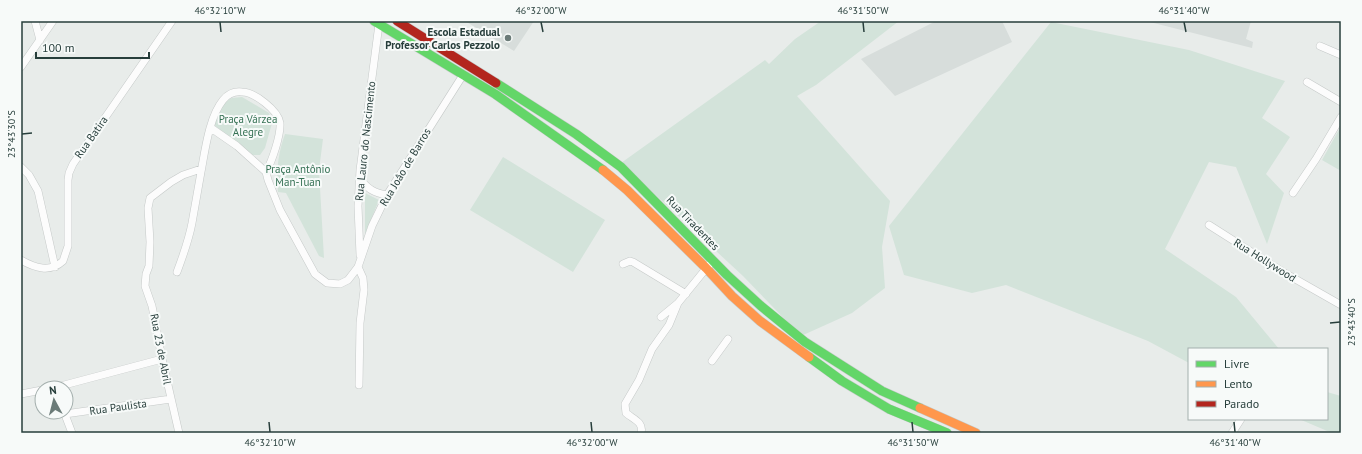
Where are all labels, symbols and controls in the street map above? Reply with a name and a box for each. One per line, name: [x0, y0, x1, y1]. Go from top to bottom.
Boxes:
text: 46°32'10"W: [194, 4, 246, 17]
text: 46°32'00"W: [515, 4, 567, 17]
text: 46°31'50"W: [837, 4, 889, 17]
text: 46°31'40"W: [1158, 4, 1210, 17]
place label: Escola Estadual Professor Carlos Pezzolo: [385, 25, 501, 52]
marker: Escola Estadual Professor Carlos Pezzolo: [503, 33, 513, 43]
scale bar: [36, 34, 149, 60]
text: 100 m: [42, 40, 75, 55]
street label: Rua Lauro do Nascimento: [352, 80, 378, 202]
text: 23°43'30"S: [5, 110, 18, 158]
park label: Praça Várzea Alegre: [219, 112, 277, 139]
street label: Rua Batira: [71, 113, 111, 161]
street label: Rua Joâo de Barros: [376, 125, 434, 209]
park label: Praça Antônio Man-Tuan: [266, 162, 330, 189]
street label: Rua Tiradentes: [664, 193, 723, 253]
street label: Rua Hollywood: [1231, 235, 1299, 285]
text: 23°43'40"S: [1345, 298, 1358, 346]
street label: Rua 23 de Abril: [147, 312, 175, 386]
legend: [1188, 348, 1328, 420]
text: Livre: [1224, 356, 1249, 371]
text: Lento: [1224, 376, 1253, 391]
north arrow: [34, 380, 74, 420]
text: N: [48, 383, 57, 397]
street label: Rua Paulista: [88, 396, 148, 418]
text: Parado: [1224, 396, 1259, 411]
text: 46°32'10"W: [244, 436, 296, 449]
text: 46°32'00"W: [566, 436, 618, 449]
text: 46°31'50"W: [887, 436, 939, 449]
text: 46°31'40"W: [1209, 436, 1261, 449]

